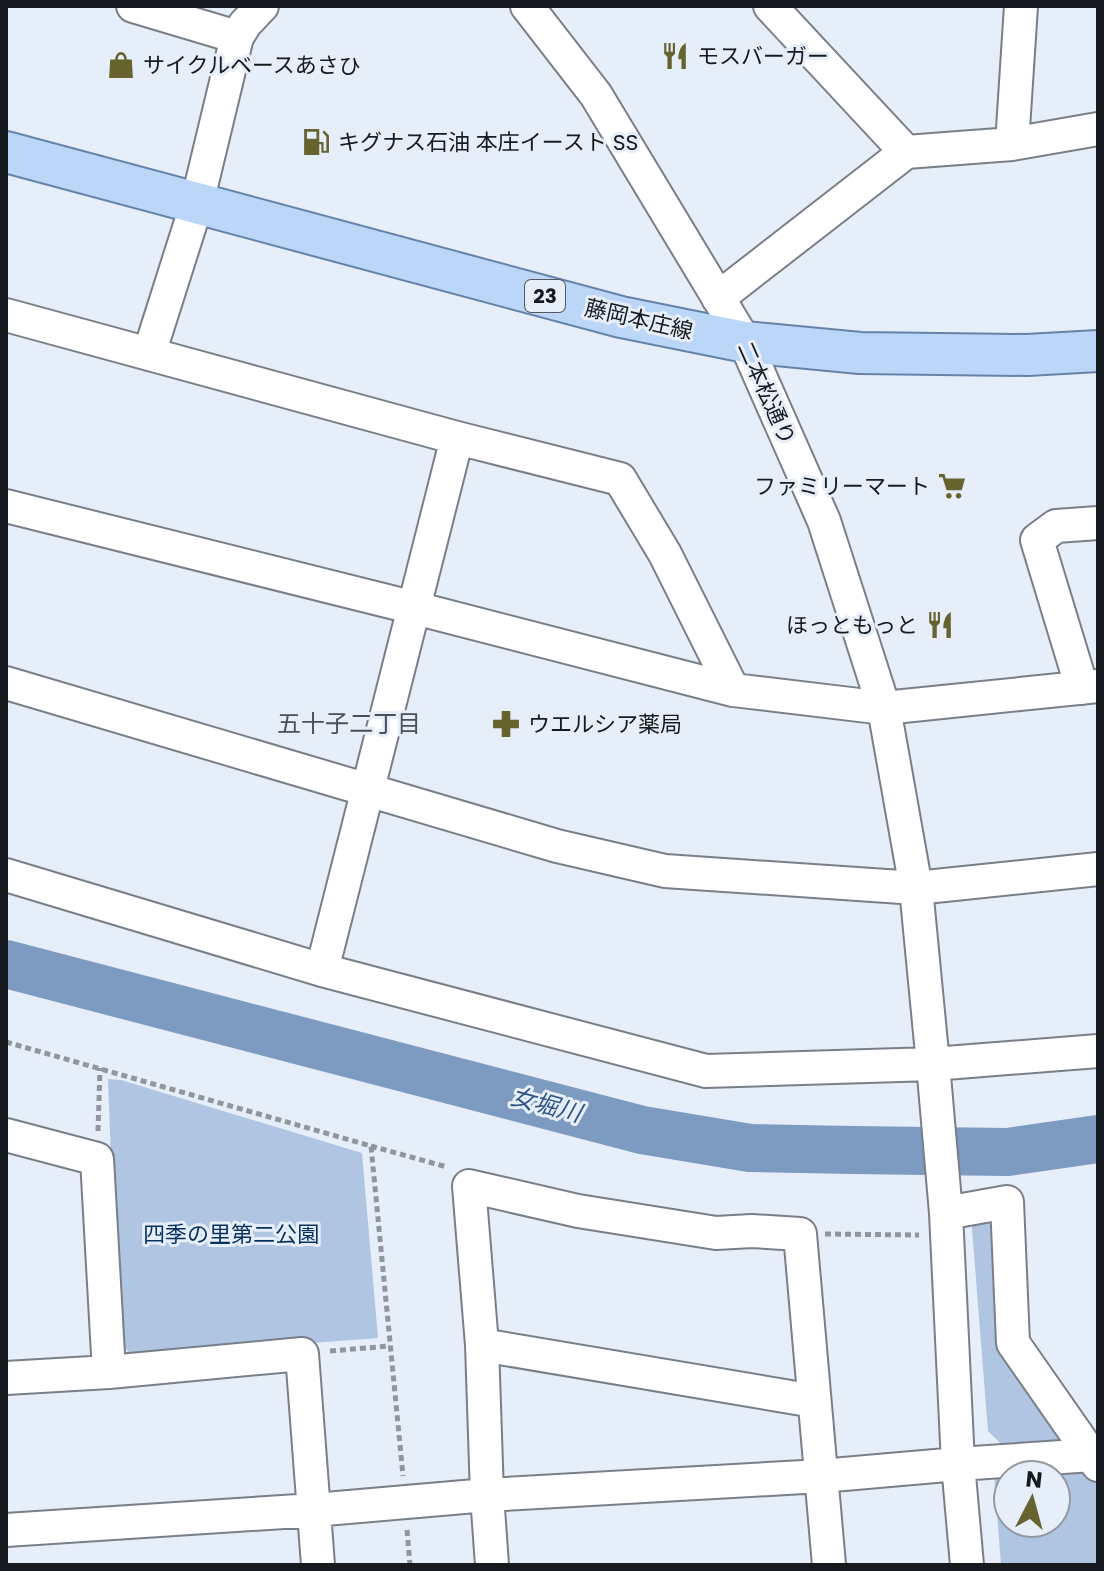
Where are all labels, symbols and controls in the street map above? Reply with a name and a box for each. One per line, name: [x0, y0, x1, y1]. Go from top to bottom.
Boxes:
restaurant icon: モスバーガー: [660, 41, 690, 71]
place label: モスバーガー: [697, 41, 829, 72]
shop icon: サイクルベースあさひ: [106, 50, 136, 80]
place label: サイクルベースあさひ: [143, 50, 361, 81]
fuel station icon: キグナス石油 本庄イースト SS: [301, 127, 331, 157]
place label: キグナス石油 本庄イースト SS: [338, 127, 638, 158]
road number: 23: [525, 280, 565, 312]
street label: 藤岡本庄線: [582, 292, 696, 347]
street label: 二本松通り: [730, 337, 803, 450]
place label: ファミリーマート: [754, 471, 930, 502]
supermarket icon: ファミリーマート: [937, 471, 967, 501]
place label: ほっともっと: [786, 610, 918, 641]
restaurant icon: ほっともっと: [925, 610, 955, 640]
district label: 五十子二丁目: [277, 707, 421, 740]
pharmacy icon: ウエルシア薬局: [491, 709, 521, 739]
place label: ウエルシア薬局: [528, 709, 682, 740]
water label: 女堀川: [507, 1079, 588, 1131]
park label: 四季の里第二公園: [143, 1219, 319, 1250]
north arrow: [992, 1459, 1072, 1539]
text: N: [1024, 1463, 1044, 1496]

